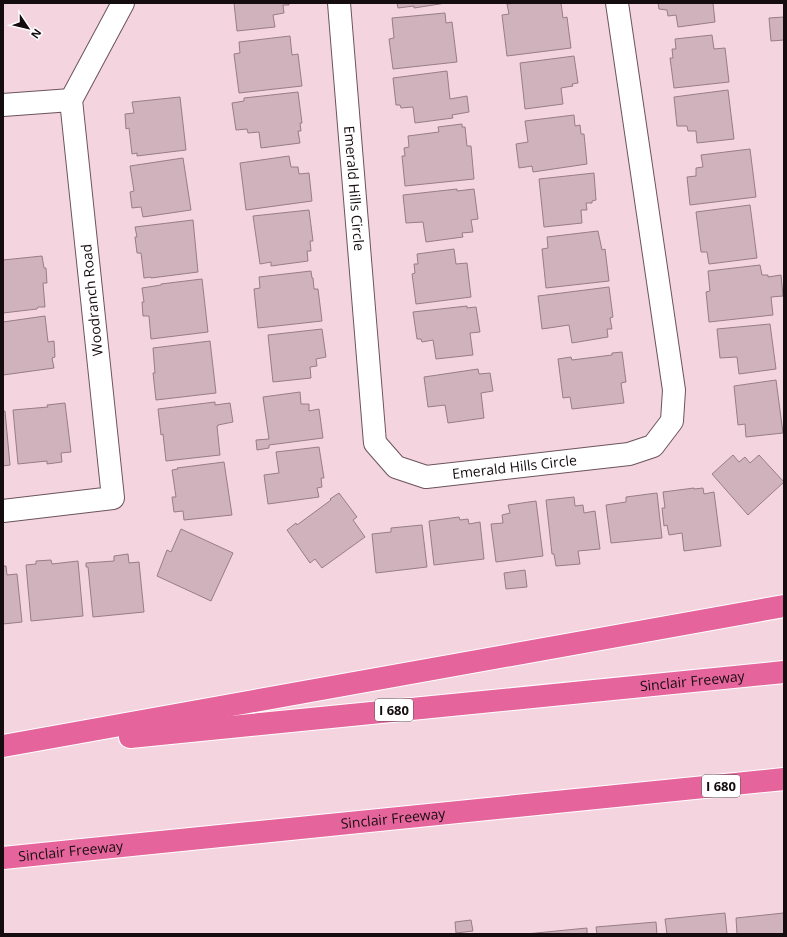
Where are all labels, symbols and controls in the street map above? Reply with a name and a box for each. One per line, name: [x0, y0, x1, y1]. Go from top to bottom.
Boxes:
north arrow: [8, 8, 48, 48]
text: N: [28, 26, 45, 42]
street label: Emerald Hills Circle: [340, 125, 369, 252]
street label: Woodranch Road: [76, 243, 107, 357]
street label: Emerald Hills Circle: [451, 450, 578, 483]
street label: Sinclair Freeway: [639, 666, 746, 695]
road number: I 680: [375, 699, 413, 721]
road number: I 680: [702, 775, 740, 797]
street label: Sinclair Freeway: [340, 803, 447, 833]
street label: Sinclair Freeway: [17, 836, 125, 865]

